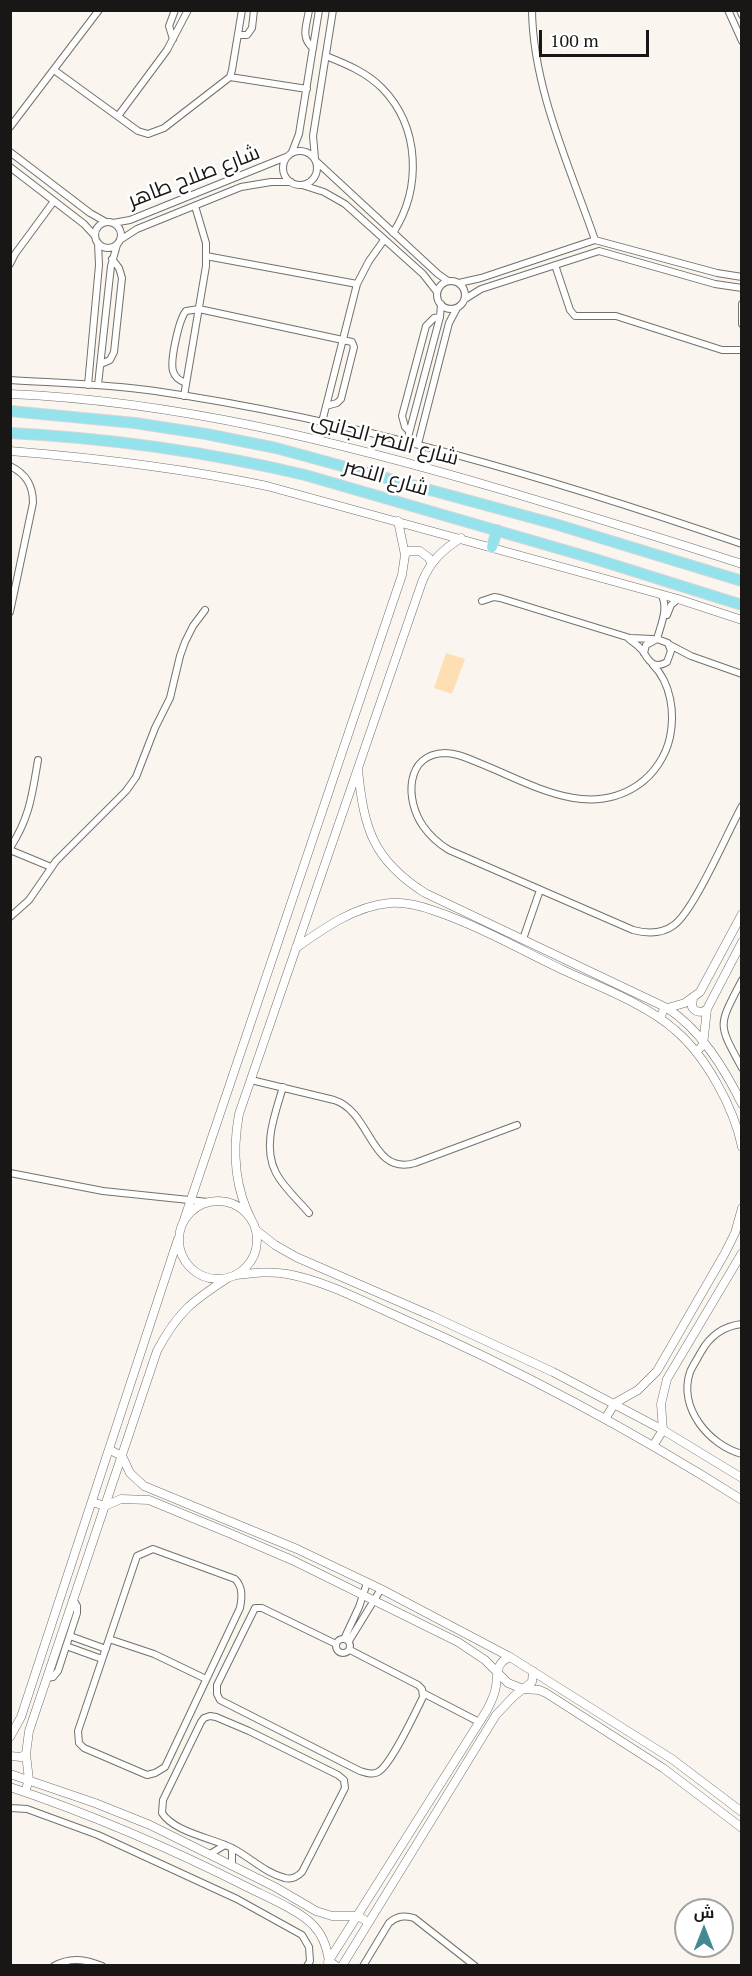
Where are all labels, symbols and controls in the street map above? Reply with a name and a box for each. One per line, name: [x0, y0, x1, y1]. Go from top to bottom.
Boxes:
scale bar: [542, 18, 652, 56]
text: 100 m: [550, 28, 599, 52]
street label: شارع صلاح طاهر: [125, 140, 263, 214]
street label: شارع النصر الجانبى: [309, 408, 461, 472]
street label: شارع النصر: [341, 454, 431, 502]
north arrow: [674, 1898, 734, 1958]
text: ش: [694, 1901, 714, 1923]

